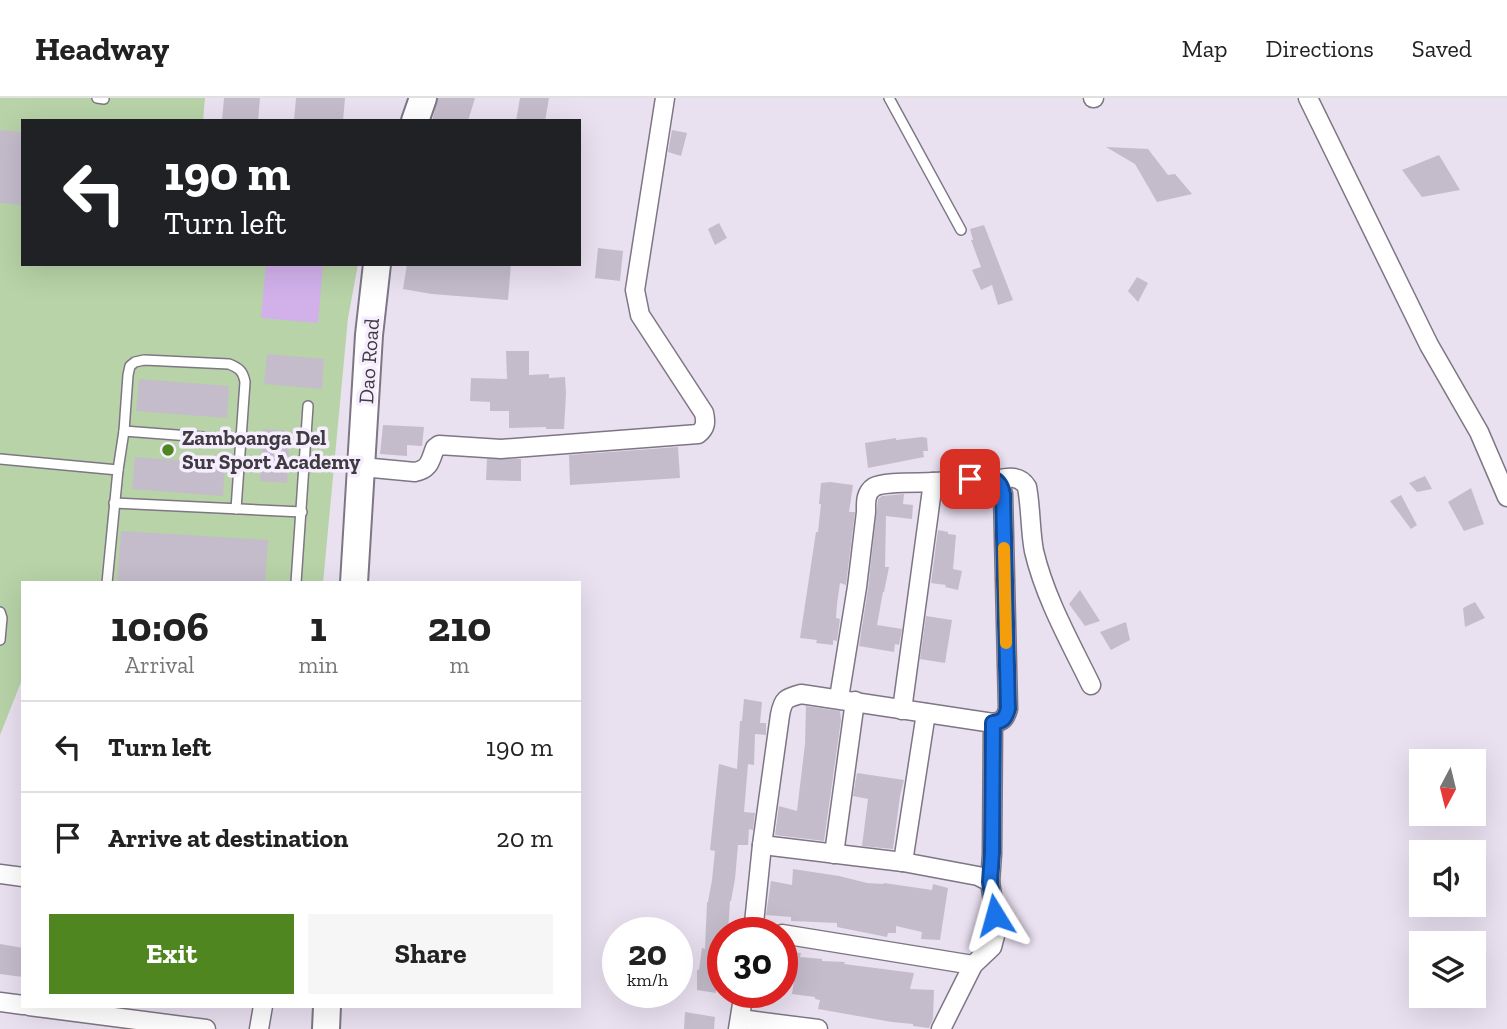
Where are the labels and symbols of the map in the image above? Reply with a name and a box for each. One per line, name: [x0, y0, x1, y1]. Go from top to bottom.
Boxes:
street label: Dao Road: [353, 317, 384, 405]
place label: Zamboanga Del Sur Sport Academy: [182, 425, 360, 474]
marker: Zamboanga Del Sur Sport Academy: [160, 442, 176, 458]
pin: [940, 449, 1000, 509]
north arrow: [1409, 749, 1486, 826]
position arrow: [958, 878, 1032, 952]
speed limit sign: 30: [707, 917, 798, 1008]

